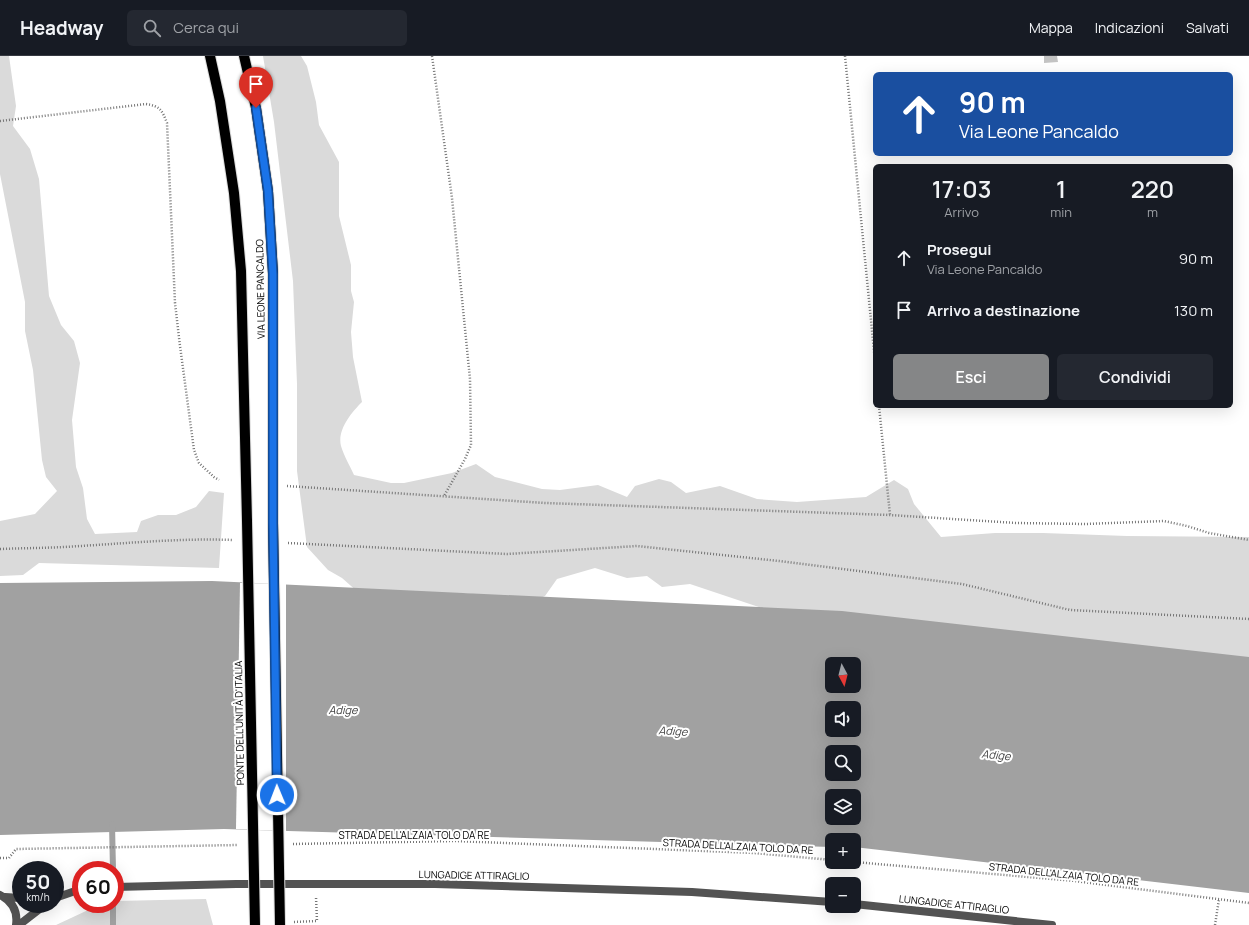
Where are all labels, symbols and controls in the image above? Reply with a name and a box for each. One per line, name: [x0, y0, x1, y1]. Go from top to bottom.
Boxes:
search box: [127, 10, 407, 46]
text: Headway: [20, 15, 103, 41]
icon: search: [141, 17, 163, 39]
text: Cerca qui: [173, 17, 239, 38]
text: Mappa: [1029, 18, 1073, 37]
text: Indicazioni: [1095, 18, 1164, 37]
text: Salvati: [1186, 18, 1229, 37]
pin: [239, 67, 273, 108]
icon: arrive: [245, 73, 267, 95]
text: 90 m: [959, 83, 1026, 121]
icon: ahead: [893, 88, 945, 140]
text: Via Leone Pancaldo: [959, 119, 1119, 143]
text: 17:03: [932, 172, 991, 205]
text: 1: [1056, 172, 1066, 205]
text: 220: [1131, 172, 1174, 205]
text: Arrivo: [944, 203, 979, 221]
text: min: [1050, 203, 1072, 221]
text: m: [1147, 203, 1158, 221]
street label: VIA LEONE PANCALDO: [252, 239, 268, 339]
text: Prosegui: [927, 239, 991, 260]
icon: ahead: [893, 247, 915, 269]
text: 90 m: [1179, 248, 1213, 269]
text: Via Leone Pancaldo: [927, 260, 1043, 278]
icon: arrive: [893, 299, 915, 321]
text: Arrivo a destinazione: [927, 300, 1080, 321]
text: 130 m: [1174, 300, 1213, 321]
button: Esci: [893, 354, 1049, 400]
button: Condividi: [1057, 354, 1213, 400]
north arrow: [825, 657, 861, 693]
map controls: [825, 657, 861, 913]
street label: PONTE DELL'UNITÀ D'ITALIA: [231, 660, 247, 785]
button: sound: [825, 701, 861, 737]
water label: Adige: [329, 702, 358, 717]
water label: Adige: [658, 722, 688, 739]
button: search: [825, 745, 861, 781]
water label: Adige: [981, 746, 1012, 763]
position arrow: [256, 774, 298, 816]
button: layers: [825, 789, 861, 825]
street label: STRADA DELL'ALZAIA TOLO DA RE: [339, 828, 490, 842]
button: +: [825, 833, 861, 869]
street label: STRADA DELL'ALZAIA TOLO DA RE: [662, 835, 814, 857]
street label: STRADA DELL'ALZAIA TOLO DA RE: [988, 859, 1140, 889]
speed limit sign: 60: [72, 861, 124, 913]
street label: LUNGADIGE ATTIRAGLIO: [419, 867, 529, 883]
text: 50: [26, 868, 50, 895]
button: −: [825, 877, 861, 913]
text: km/h: [26, 890, 50, 904]
street label: LUNGADIGE ATTIRAGLIO: [898, 891, 1010, 917]

